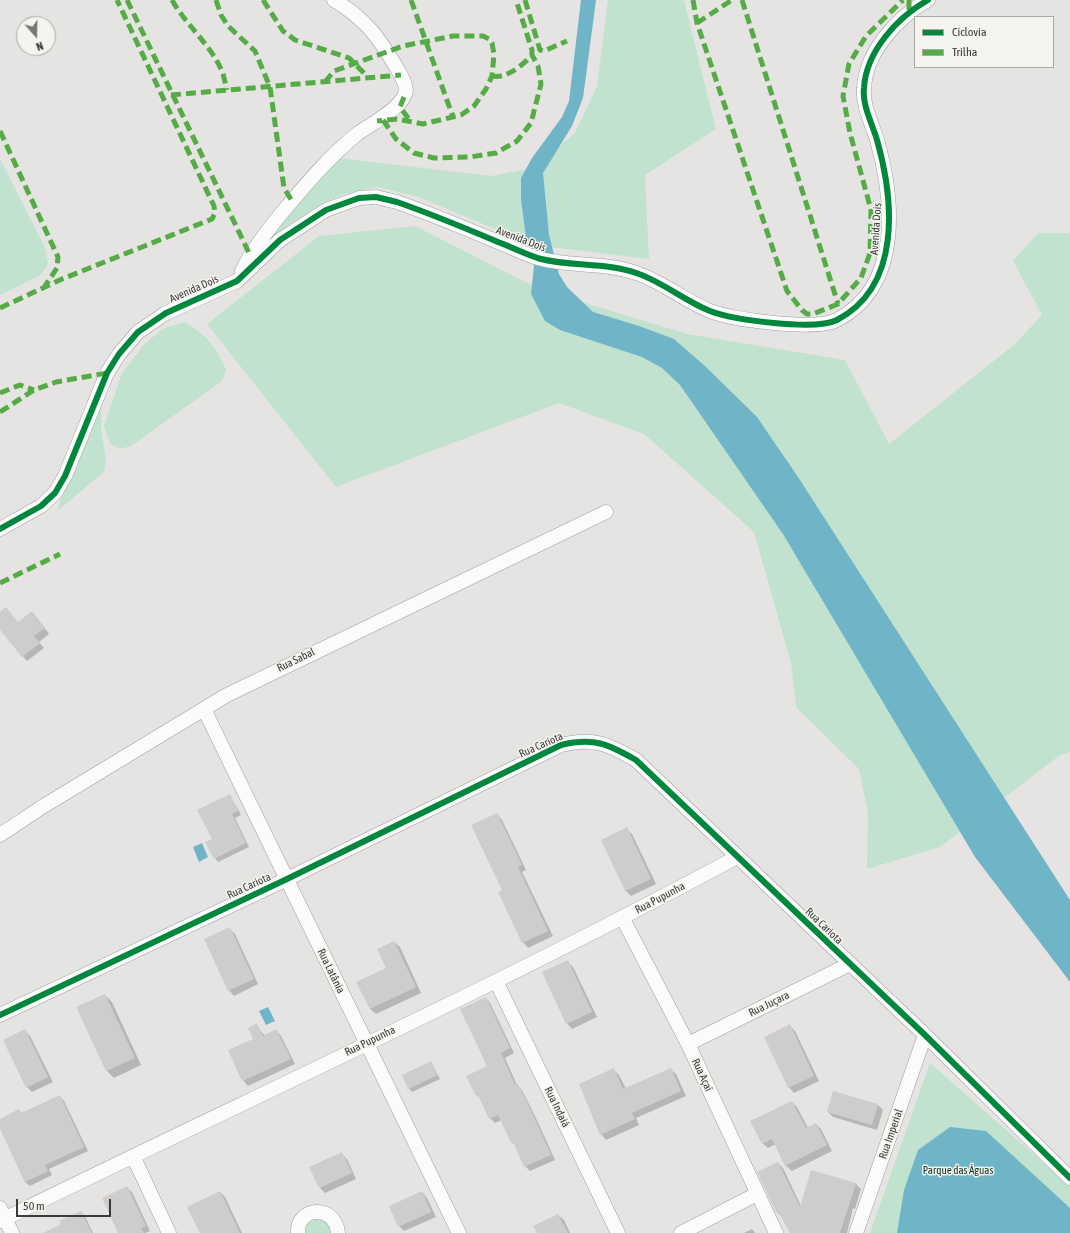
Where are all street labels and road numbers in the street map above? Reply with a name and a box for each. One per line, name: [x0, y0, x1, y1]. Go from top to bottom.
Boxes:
street label: Avenida Dois: [868, 202, 884, 256]
street label: Avenida Dois: [494, 223, 548, 255]
street label: Avenida Dois: [167, 272, 221, 306]
street label: Rua Sabal: [275, 645, 317, 675]
street label: Rua Cariota: [517, 729, 565, 761]
street label: Rua Cariota: [225, 870, 273, 902]
street label: Rua Pupunha: [633, 879, 687, 917]
street label: Rua Cariota: [803, 905, 845, 947]
street label: Rua Latânia: [315, 947, 347, 995]
street label: Rua Juçara: [747, 989, 791, 1019]
street label: Rua Pupunha: [343, 1023, 397, 1059]
street label: Rua Açaí: [689, 1057, 715, 1093]
street label: Rua Indaiá: [542, 1085, 572, 1129]
street label: Rua Imperial: [876, 1107, 906, 1161]

